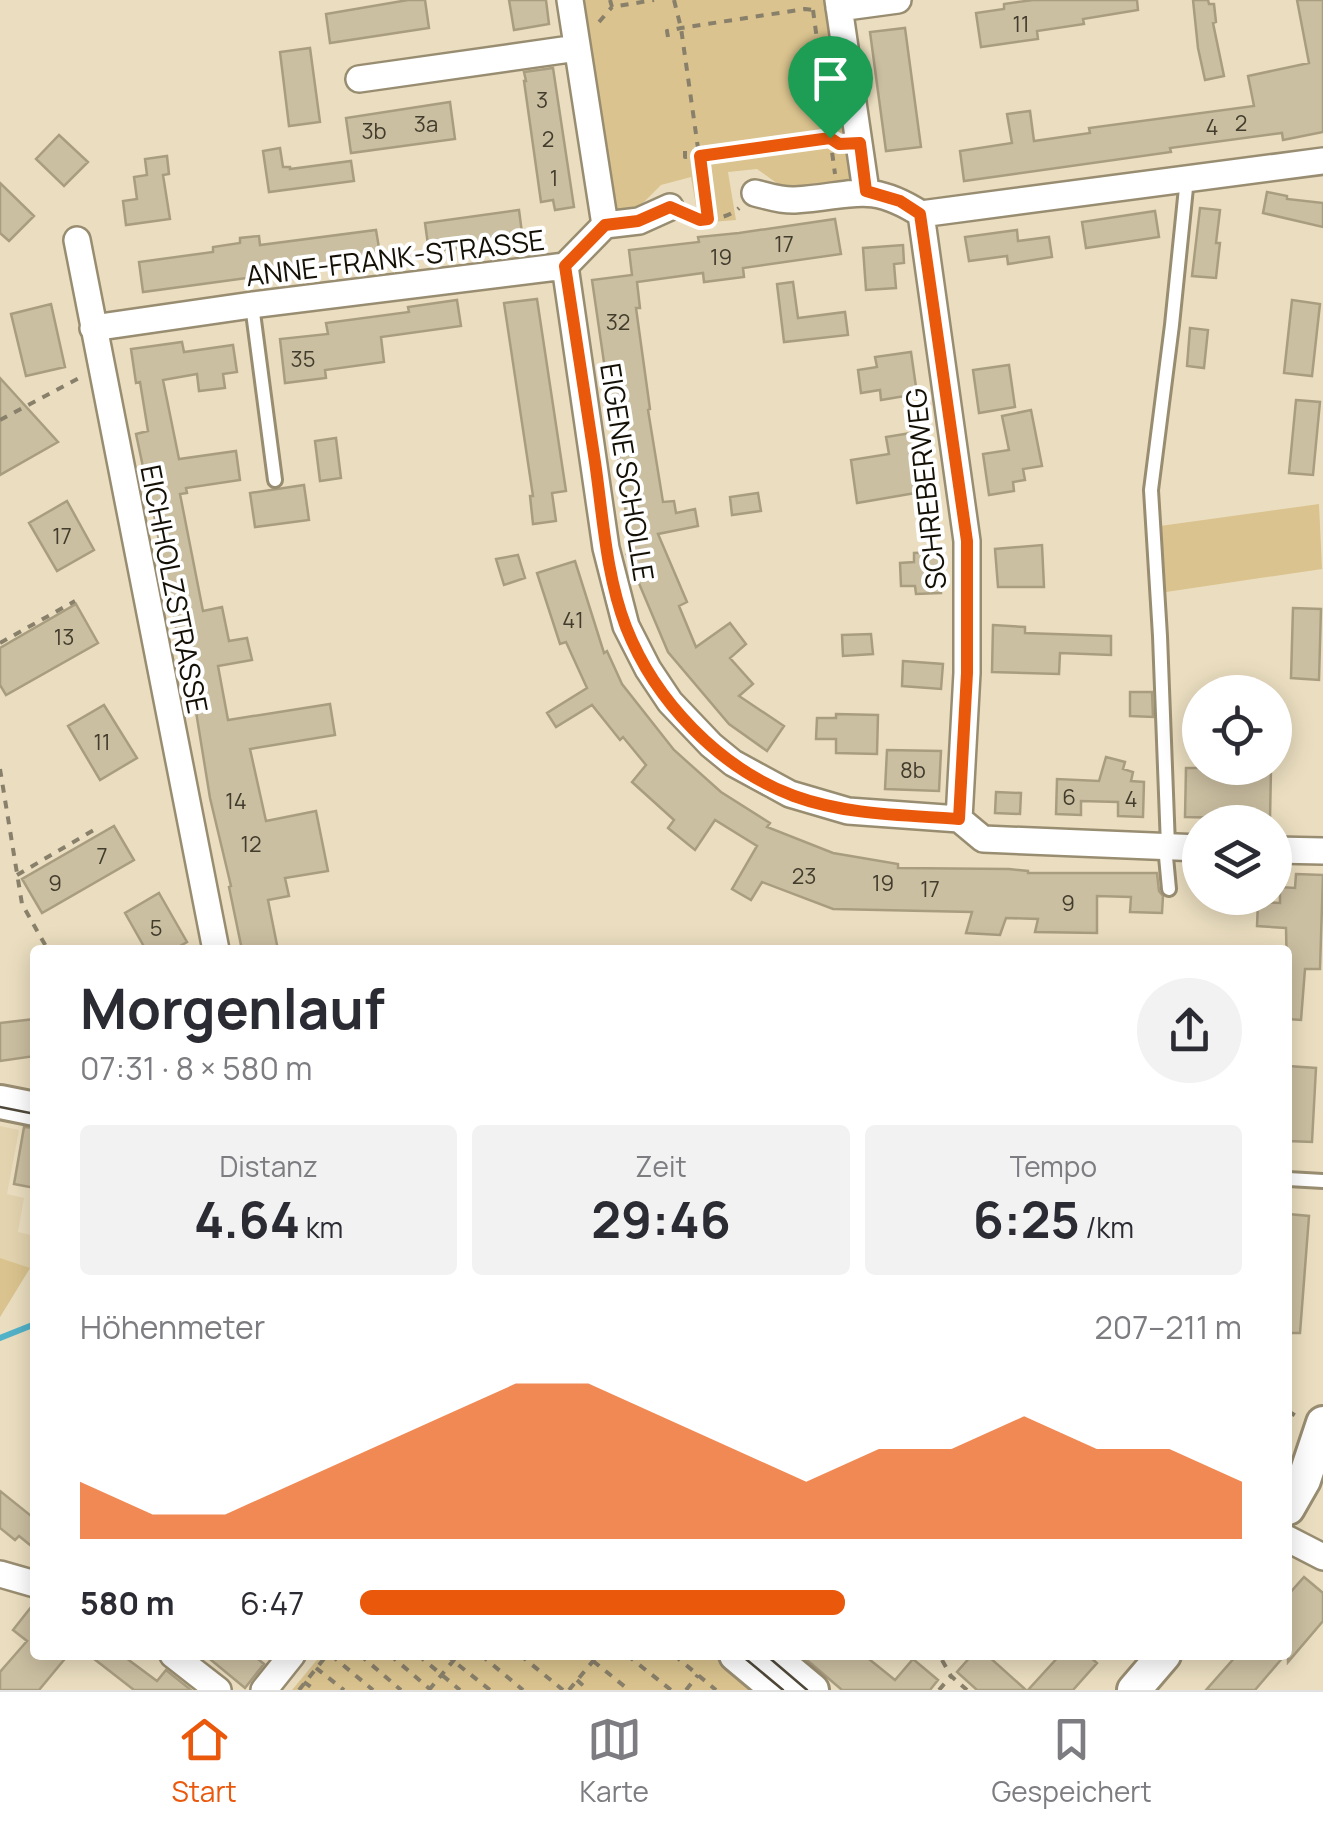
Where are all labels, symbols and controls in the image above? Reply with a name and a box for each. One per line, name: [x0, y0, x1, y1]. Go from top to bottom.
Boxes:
house number: 11: [1012, 9, 1030, 39]
pin: [788, 36, 873, 139]
icon: arrive: [803, 51, 858, 106]
house number: 3: [536, 85, 548, 115]
house number: 2: [1235, 108, 1247, 138]
house number: 3a: [414, 109, 438, 139]
house number: 4: [1206, 112, 1218, 142]
house number: 3b: [361, 116, 387, 146]
house number: 2: [542, 124, 554, 154]
house number: 1: [550, 163, 558, 193]
street label: ANNE-FRANK-STRASSE: [244, 220, 546, 294]
house number: 17: [774, 229, 794, 259]
house number: 19: [710, 242, 732, 272]
house number: 32: [606, 307, 630, 337]
house number: 35: [291, 344, 315, 374]
street label: EIGENE SCHOLLE: [592, 360, 664, 584]
street label: SCHREBERWEG: [896, 387, 954, 591]
street label: EICHHOLZSTRASSE: [132, 462, 218, 716]
house number: 17: [52, 521, 72, 551]
house number: 41: [562, 605, 584, 635]
house number: 13: [54, 622, 74, 652]
map controls: [1182, 675, 1292, 915]
button: locate: [1182, 675, 1292, 785]
house number: 11: [93, 727, 111, 757]
house number: 8b: [900, 755, 926, 785]
house number: 6: [1062, 782, 1076, 812]
house number: 4: [1125, 784, 1137, 814]
house number: 14: [225, 786, 247, 816]
button: layers: [1182, 805, 1292, 915]
house number: 12: [240, 829, 262, 859]
house number: 7: [96, 841, 108, 871]
house number: 23: [792, 861, 816, 891]
house number: 9: [48, 868, 62, 898]
house number: 19: [872, 868, 894, 898]
house number: 17: [920, 874, 940, 904]
house number: 9: [1061, 888, 1075, 918]
house number: 5: [150, 913, 162, 943]
text: Morgenlauf: [80, 970, 385, 1046]
button: share: [1137, 978, 1242, 1083]
text: 07:31 · 8 × 580 m: [80, 1046, 312, 1090]
text: Distanz: [220, 1147, 318, 1185]
text: Zeit: [635, 1147, 687, 1185]
text: Tempo: [1010, 1147, 1097, 1185]
text: 4.64: [194, 1185, 300, 1253]
text: 29:46: [591, 1185, 731, 1253]
text: 6:25: [973, 1185, 1080, 1253]
text: km: [300, 1208, 343, 1246]
text: /km: [1080, 1208, 1134, 1246]
text: Höhenmeter: [80, 1305, 265, 1349]
text: 207–211 m: [1095, 1305, 1242, 1349]
text: 580 m: [80, 1581, 175, 1625]
text: 6:47: [240, 1581, 304, 1625]
tab: Start: [171, 1712, 237, 1810]
tab: Karte: [579, 1712, 649, 1810]
tab: Gespeichert: [992, 1712, 1152, 1810]

